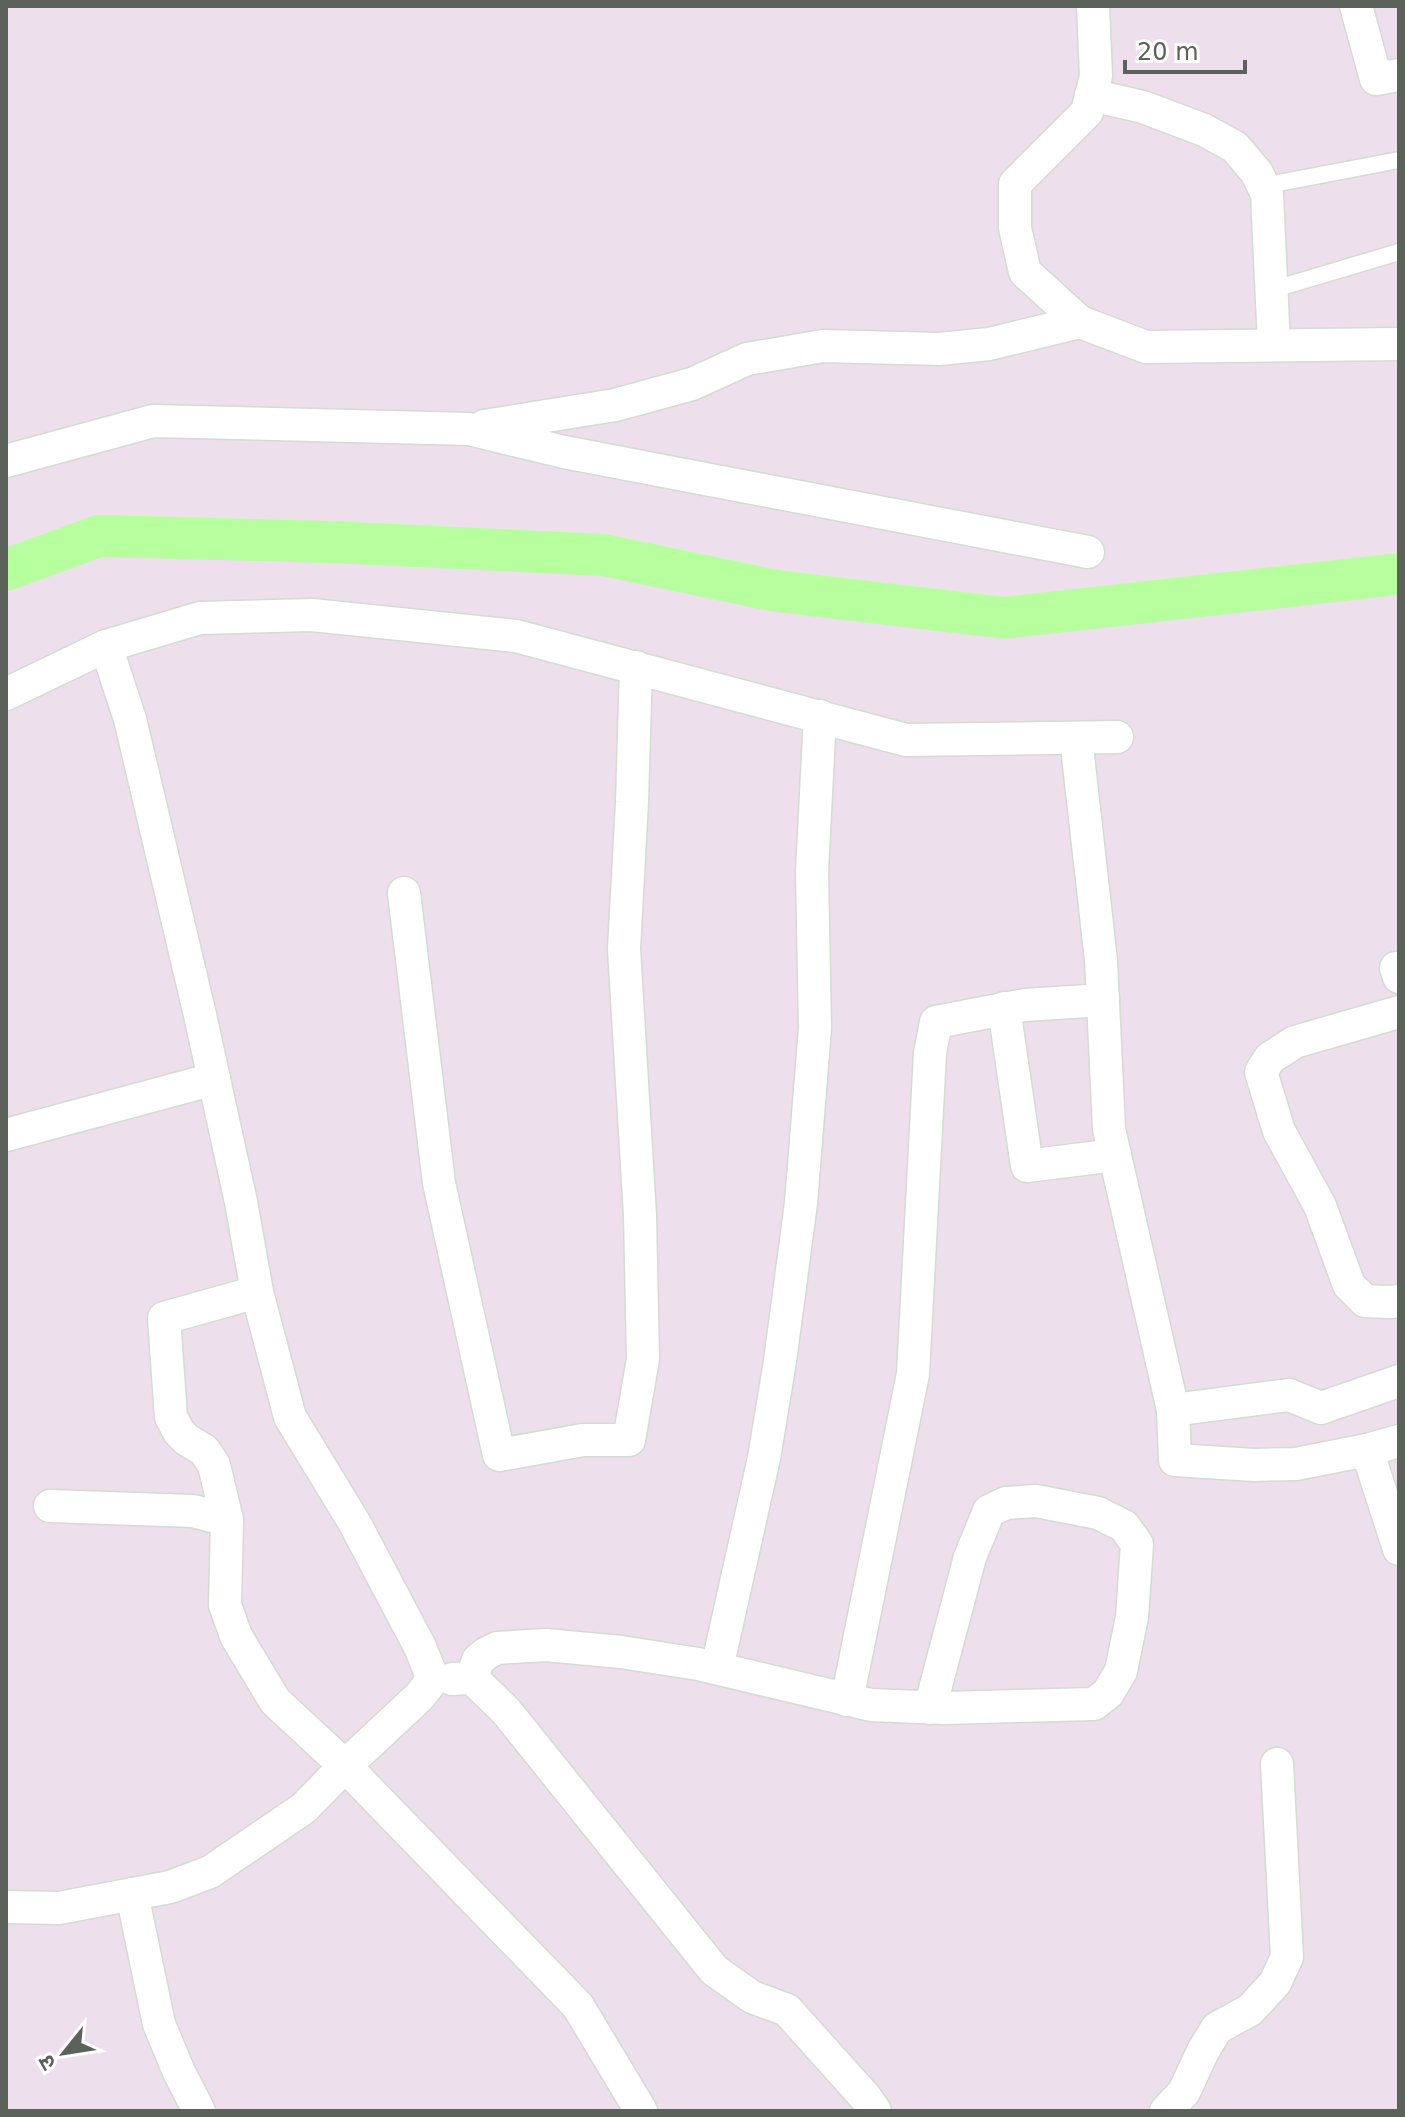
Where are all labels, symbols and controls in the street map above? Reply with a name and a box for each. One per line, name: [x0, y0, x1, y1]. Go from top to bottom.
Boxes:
scale bar: [1125, 24, 1245, 74]
text: 20 m: [1137, 38, 1199, 66]
north arrow: [24, 2013, 104, 2093]
text: उ: [33, 2050, 61, 2075]

